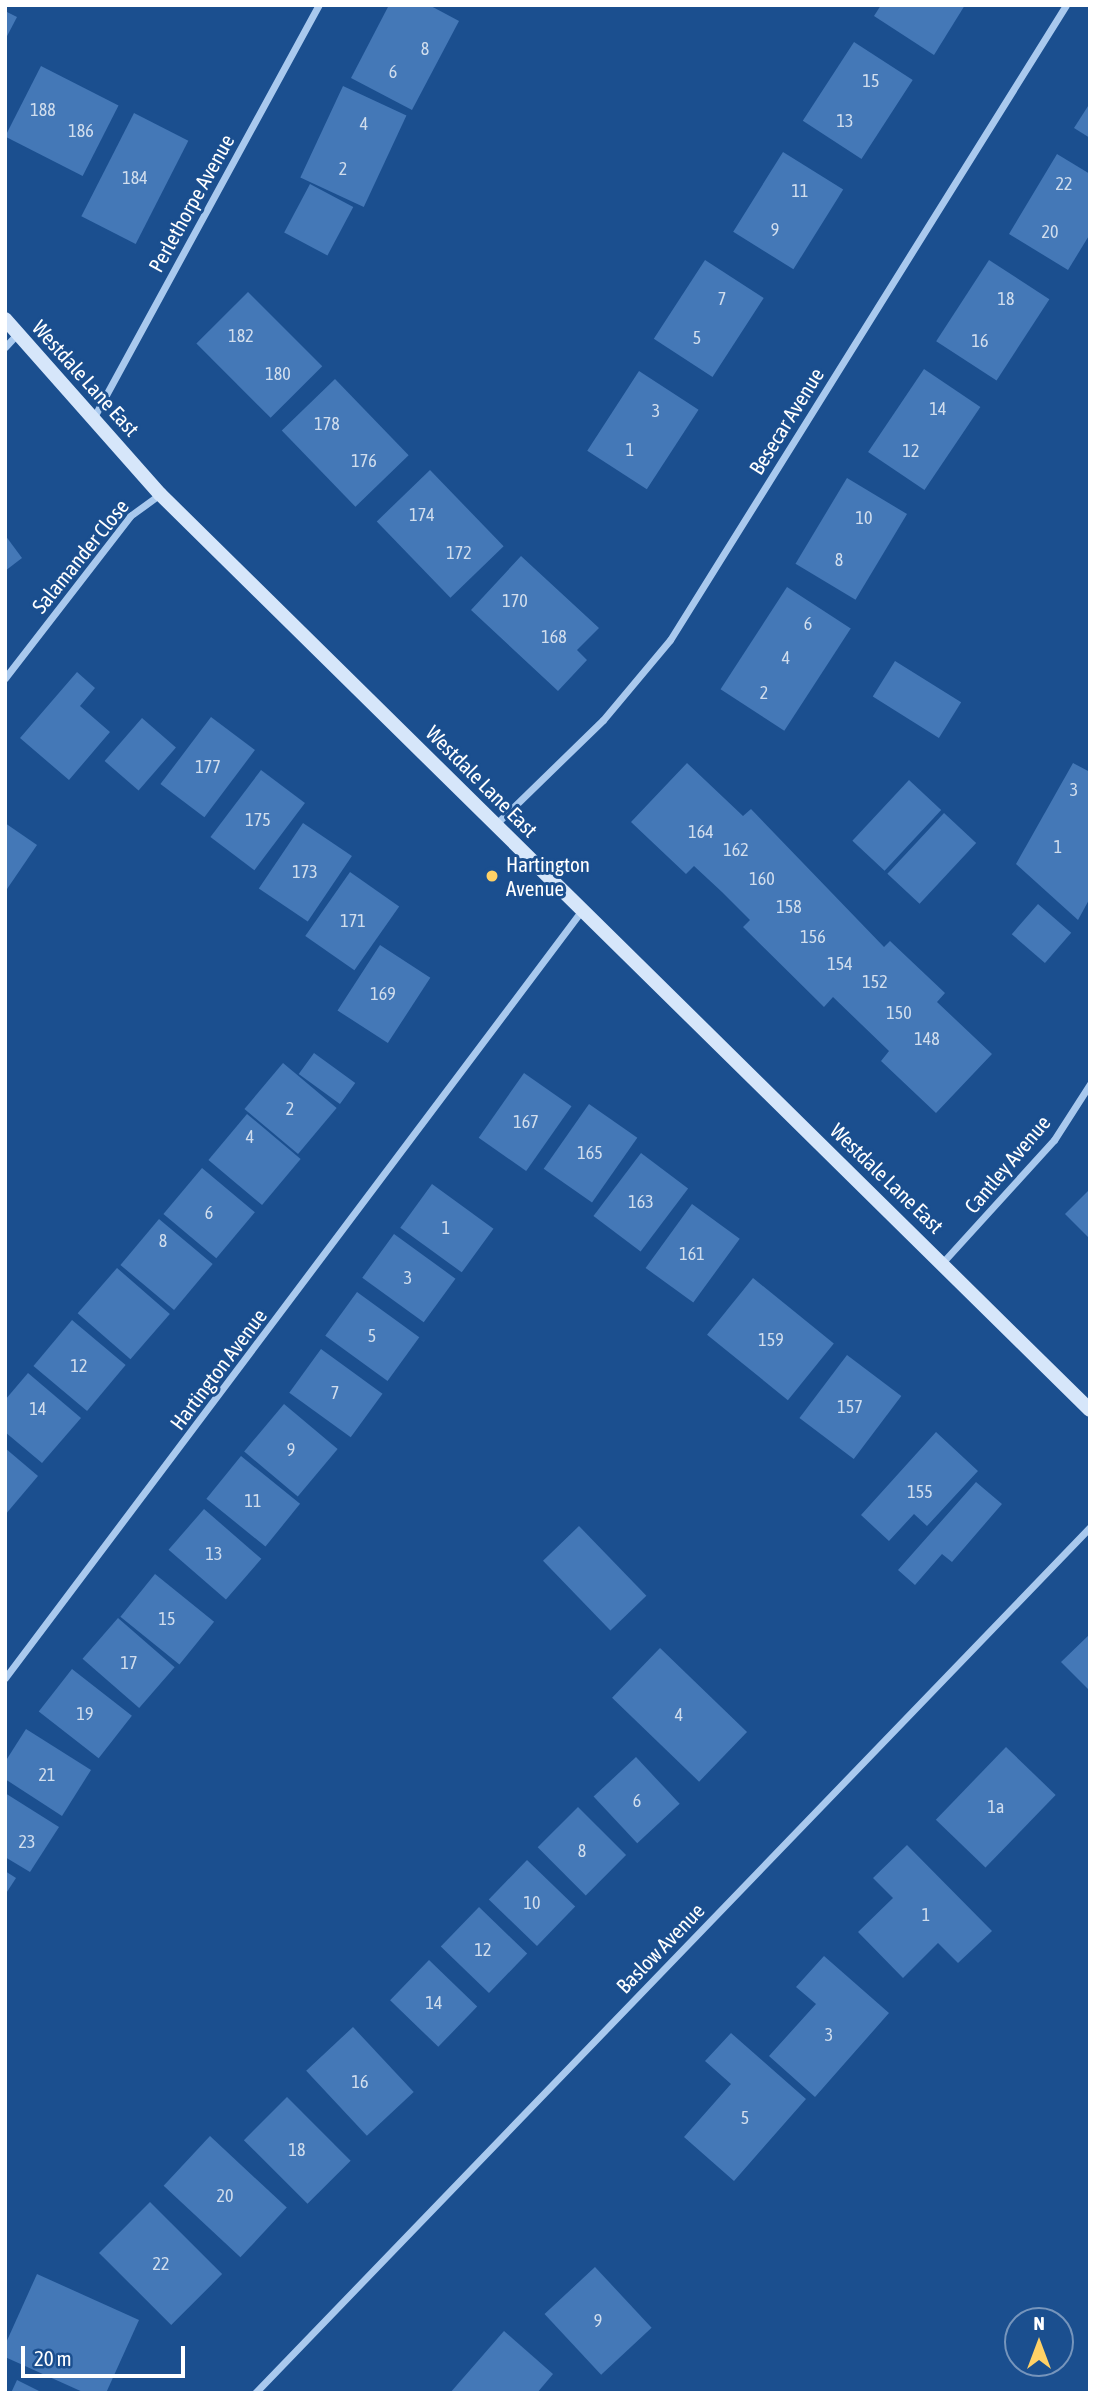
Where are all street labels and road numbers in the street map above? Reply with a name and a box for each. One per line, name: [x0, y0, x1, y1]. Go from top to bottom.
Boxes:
street label: Perlethorpe Avenue: [143, 130, 239, 276]
street label: Westdale Lane East: [27, 315, 145, 441]
street label: Besecar Avenue: [743, 363, 829, 479]
street label: Salamander Close: [26, 494, 134, 618]
street label: Westdale Lane East: [421, 720, 543, 842]
street label: Cantley Avenue: [959, 1110, 1055, 1218]
street label: Westdale Lane East: [825, 1118, 949, 1238]
street label: Hartington Avenue: [164, 1304, 272, 1434]
street label: Baslow Avenue: [611, 1898, 709, 1998]

